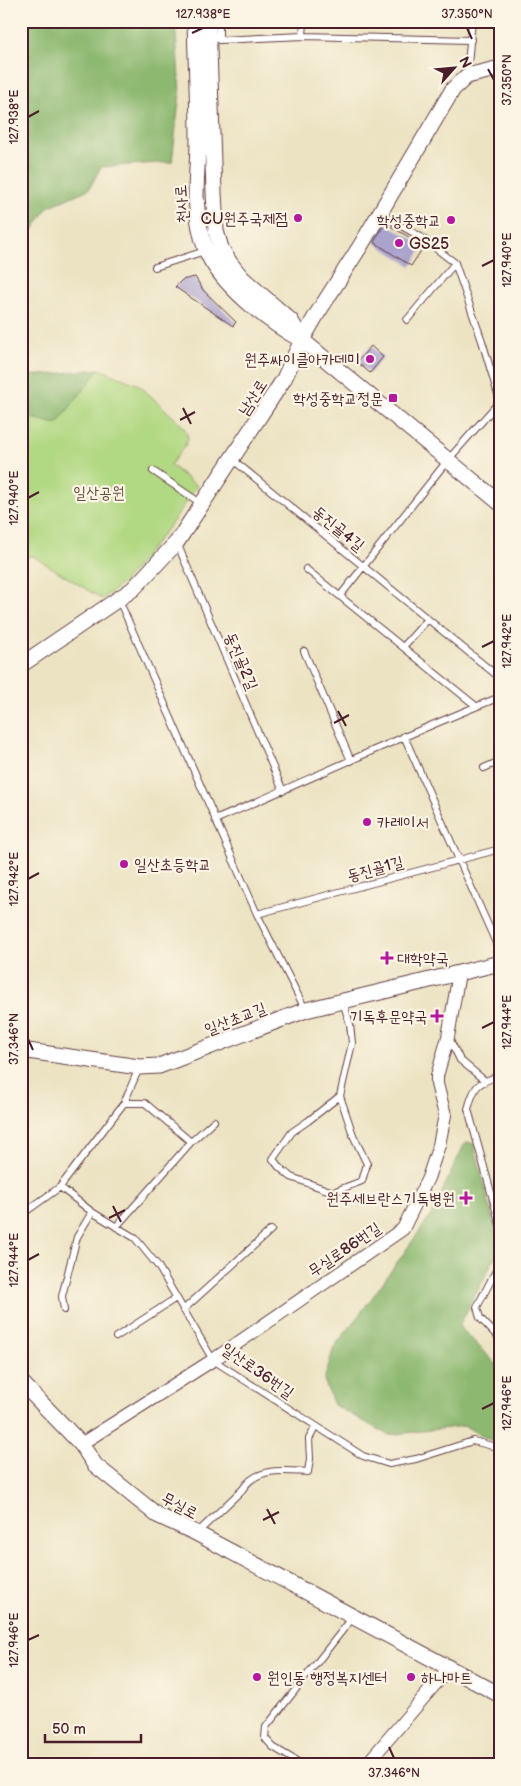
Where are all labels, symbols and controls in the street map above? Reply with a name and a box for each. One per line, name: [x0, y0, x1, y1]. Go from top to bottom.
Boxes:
text: 127.938°E: [176, 7, 230, 22]
text: 37.350°N: [441, 7, 493, 22]
north arrow: [428, 42, 478, 92]
text: N: [455, 54, 475, 71]
text: 37.350°N: [500, 54, 515, 106]
text: 127.938°E: [7, 90, 22, 144]
street label: 천사로: [172, 184, 193, 224]
place label: CU원주국제점: [201, 210, 288, 229]
marker: CU원주국제점: [292, 212, 304, 224]
place label: 학성중학교: [377, 212, 441, 231]
marker: 학성중학교: [445, 214, 457, 226]
text: 127.940°E: [500, 233, 515, 287]
place label: GS25: [409, 235, 449, 254]
marker: GS25: [393, 237, 405, 249]
place label: 원주싸이클아카데미: [244, 351, 360, 370]
marker: 원주싸이클아카데미: [364, 353, 376, 365]
street label: 남산로: [235, 376, 272, 419]
place label: 학성중학교정문: [293, 390, 383, 409]
marker: 학성중학교정문: [387, 392, 399, 404]
text: 127.940°E: [7, 471, 22, 525]
park label: 일산공원: [73, 484, 125, 503]
street label: 동진골4길: [308, 503, 368, 556]
text: 127.942°E: [500, 614, 515, 668]
street label: 동진골2길: [220, 630, 261, 693]
place label: 카레이서: [377, 814, 429, 833]
marker: 카레이서: [361, 816, 373, 828]
text: 127.942°E: [7, 852, 22, 906]
street label: 동진골1길: [345, 853, 406, 886]
place label: 일산초등학교: [134, 856, 211, 875]
marker: 일산초등학교: [118, 858, 130, 870]
place label: 대학약국: [397, 950, 449, 969]
marker: 대학약국: [381, 952, 393, 964]
text: 127.944°E: [500, 995, 515, 1049]
street label: 일산초교길: [202, 999, 269, 1040]
place label: 기독후문약국: [350, 1008, 427, 1027]
marker: 기독후문약국: [431, 1010, 443, 1022]
text: 37.346°N: [7, 1013, 22, 1065]
place label: 원주세브란스기독병원: [326, 1190, 455, 1209]
marker: 원주세브란스기독병원: [459, 1191, 473, 1205]
street label: 무실로86번길: [305, 1219, 385, 1281]
text: 127.944°E: [7, 1233, 22, 1287]
street label: 일산로36번길: [217, 1339, 297, 1403]
text: 127.946°E: [500, 1376, 515, 1430]
street label: 무실로: [158, 1489, 201, 1524]
text: 127.946°E: [7, 1613, 22, 1667]
place label: 원인동 행정복지센터: [267, 1669, 387, 1688]
place label: 하나마트: [421, 1669, 473, 1688]
marker: 원인동 행정복지센터: [251, 1671, 263, 1683]
marker: 하나마트: [405, 1671, 417, 1683]
scale bar: [45, 1711, 141, 1743]
text: 50 m: [52, 1720, 86, 1739]
text: 37.346°N: [368, 1766, 420, 1781]

